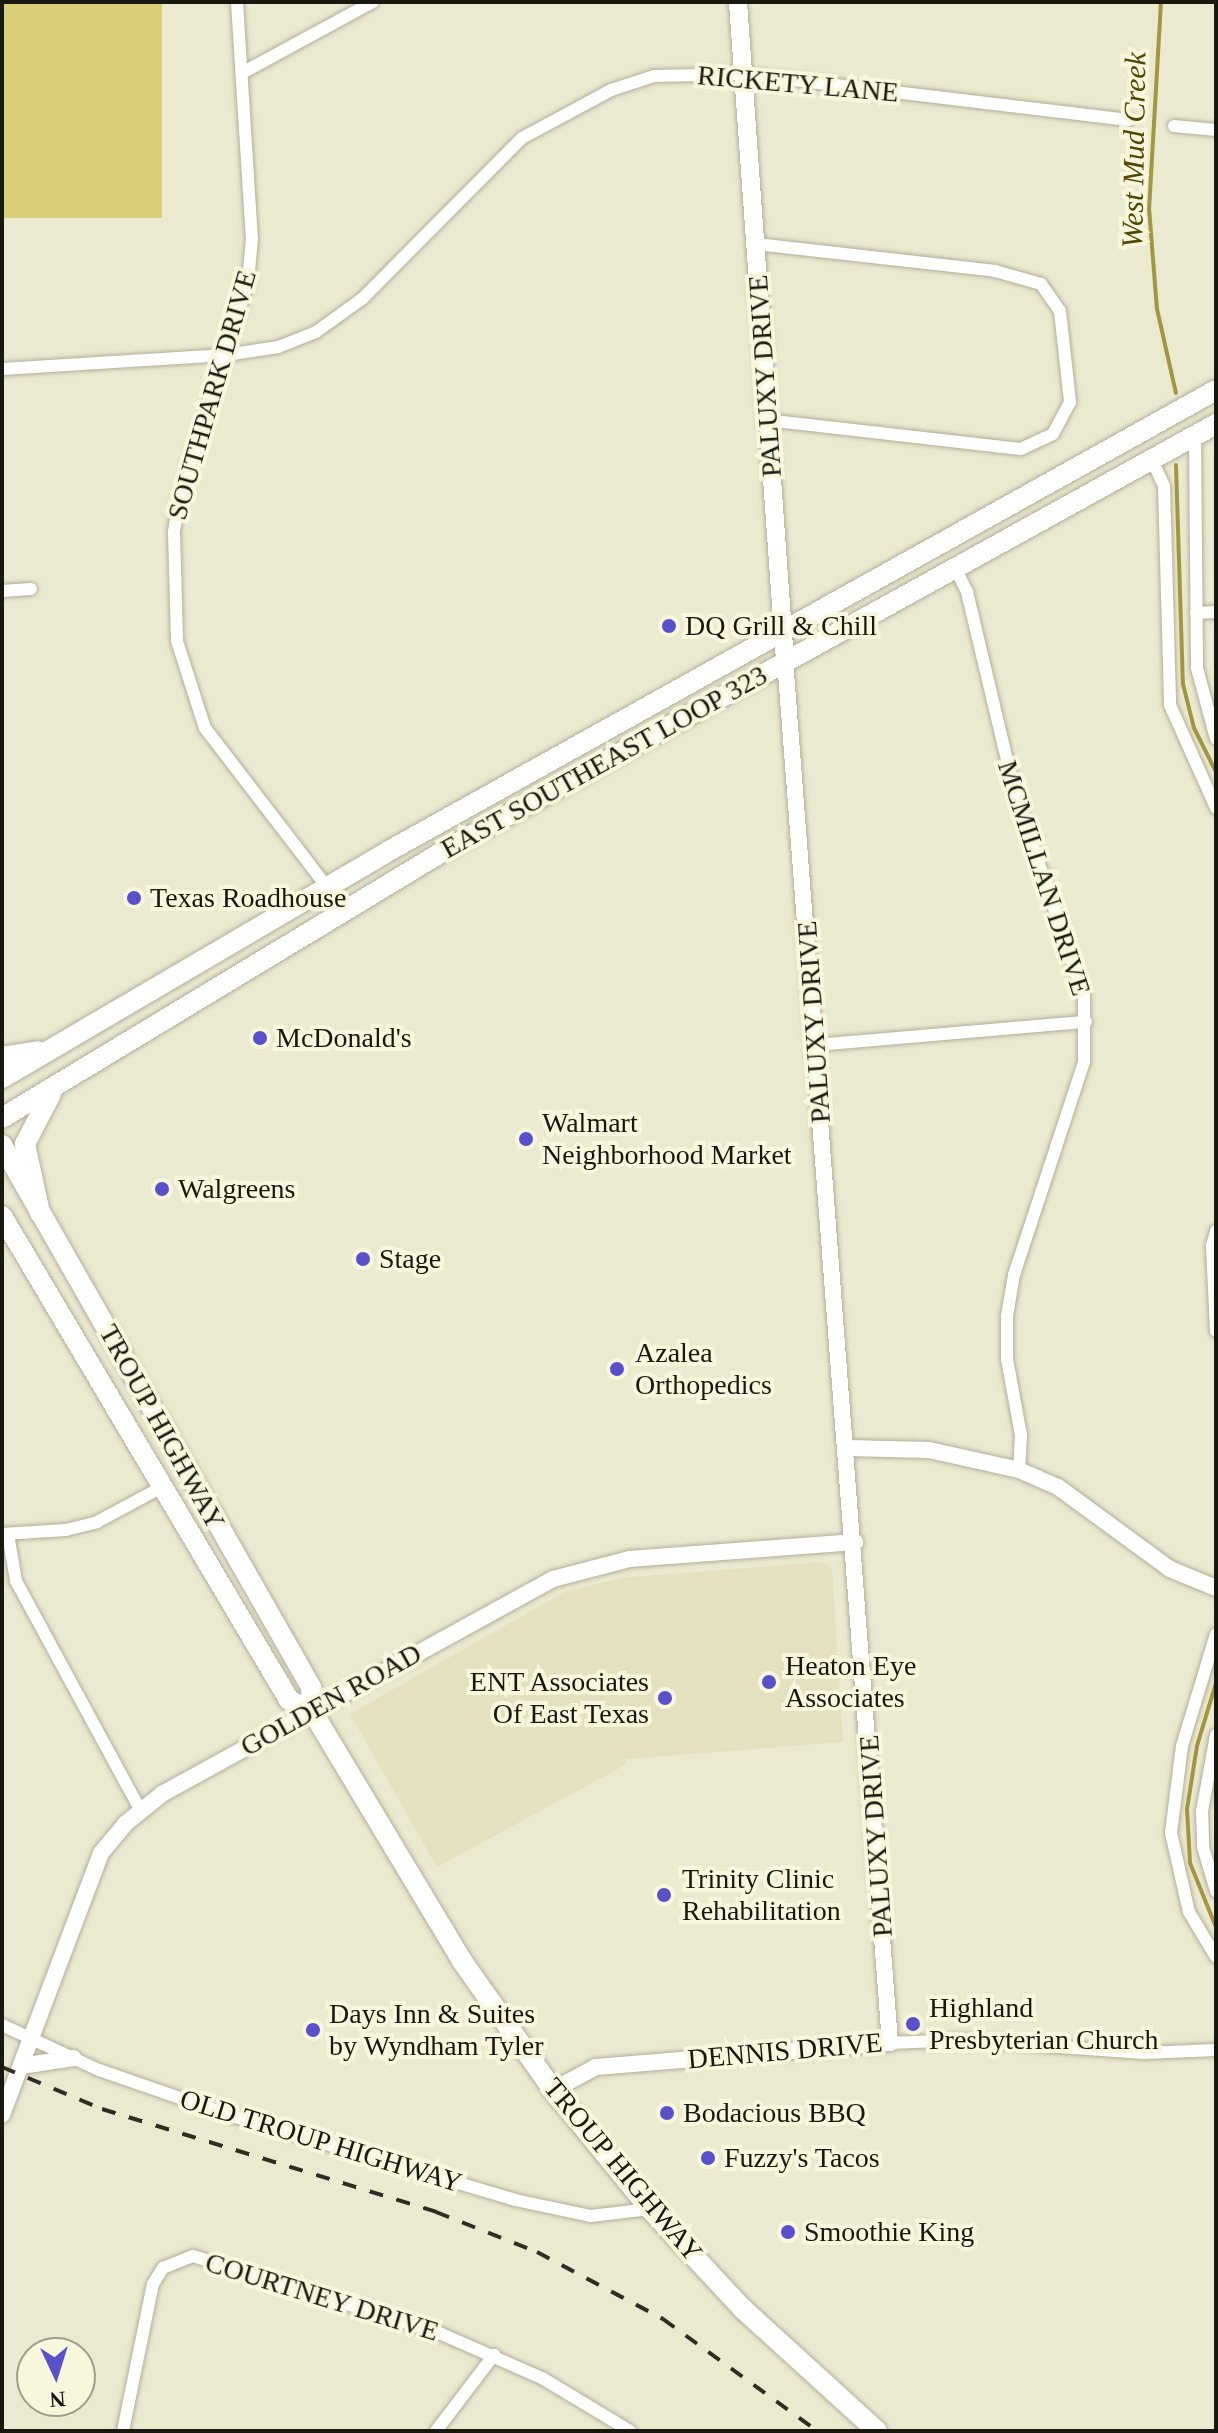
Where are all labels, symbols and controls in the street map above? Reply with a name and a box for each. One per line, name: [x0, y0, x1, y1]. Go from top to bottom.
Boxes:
water label: West Mud Creek: [1114, 52, 1154, 248]
street label: RICKETY LANE: [695, 58, 901, 110]
street label: SOUTHPARK DRIVE: [160, 266, 264, 524]
street label: PALUXY DRIVE: [741, 273, 789, 479]
place label: DQ Grill & Chill: [685, 609, 877, 643]
marker: DQ Grill & Chill: [660, 617, 678, 635]
street label: EAST SOUTHEAST LOOP 323: [434, 658, 774, 866]
street label: MCMILLAN DRIVE: [990, 756, 1098, 1000]
place label: Texas Roadhouse: [150, 881, 346, 915]
marker: Texas Roadhouse: [125, 889, 143, 907]
street label: PALUXY DRIVE: [790, 919, 838, 1125]
place label: McDonald's: [276, 1021, 412, 1055]
marker: McDonald's: [251, 1029, 269, 1047]
place label: Walmart Neighborhood Market: [542, 1106, 792, 1172]
marker: Walmart Neighborhood Market: [517, 1130, 535, 1148]
place label: Walgreens: [178, 1172, 295, 1206]
marker: Walgreens: [153, 1180, 171, 1198]
place label: Stage: [379, 1242, 441, 1276]
marker: Stage: [354, 1250, 372, 1268]
street label: TROUP HIGHWAY: [92, 1318, 232, 1536]
place label: Azalea Orthopedics: [635, 1336, 772, 1402]
marker: Azalea Orthopedics: [606, 1358, 628, 1380]
street label: GOLDEN ROAD: [235, 1636, 427, 1764]
place label: Heaton Eye Associates: [785, 1649, 916, 1715]
place label: ENT Associates Of East Texas: [468, 1665, 649, 1731]
marker: Heaton Eye Associates: [760, 1673, 778, 1691]
marker: ENT Associates Of East Texas: [656, 1689, 674, 1707]
street label: PALUXY DRIVE: [852, 1733, 900, 1939]
place label: Trinity Clinic Rehabilitation: [682, 1862, 841, 1928]
marker: Trinity Clinic Rehabilitation: [653, 1884, 675, 1906]
place label: Highland Presbyterian Church: [929, 1991, 1158, 2057]
place label: Days Inn & Suites by Wyndham Tyler: [329, 1997, 545, 2063]
marker: Highland Presbyterian Church: [904, 2015, 922, 2033]
marker: Days Inn & Suites by Wyndham Tyler: [304, 2021, 322, 2039]
street label: DENNIS DRIVE: [686, 2026, 884, 2076]
street label: TROUP HIGHWAY: [536, 2071, 710, 2269]
street label: OLD TROUP HIGHWAY: [175, 2082, 467, 2200]
place label: Bodacious BBQ: [683, 2096, 866, 2130]
marker: Bodacious BBQ: [658, 2104, 676, 2122]
place label: Fuzzy's Tacos: [724, 2141, 880, 2175]
marker: Fuzzy's Tacos: [699, 2149, 717, 2167]
place label: Smoothie King: [804, 2215, 974, 2249]
marker: Smoothie King: [779, 2223, 797, 2241]
street label: COURTNEY DRIVE: [201, 2245, 443, 2349]
north arrow: [16, 2337, 96, 2417]
text: N: [49, 2386, 66, 2412]

